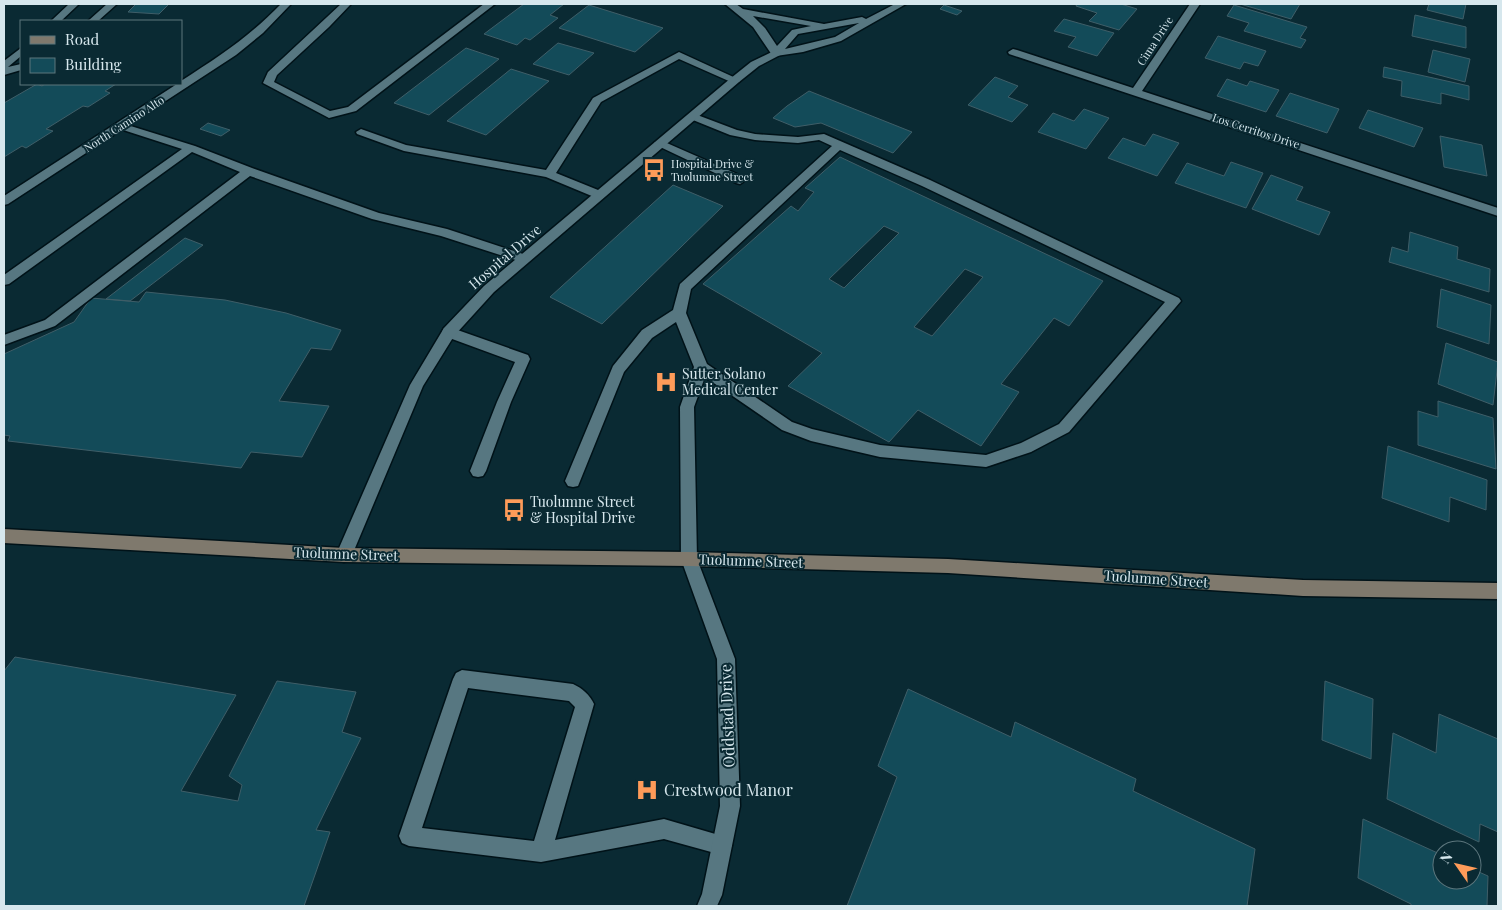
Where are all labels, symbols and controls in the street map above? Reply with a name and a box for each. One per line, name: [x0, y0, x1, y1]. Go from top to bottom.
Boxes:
street label: Cima Drive: [1133, 13, 1176, 68]
legend: [20, 20, 182, 85]
text: Road: [65, 29, 99, 49]
text: Building: [65, 54, 122, 74]
street label: North Camino Alto: [81, 92, 167, 155]
street label: Los Cerritos Drive: [1211, 109, 1302, 152]
place label: Hospital Drive & Tuolumne Street: [671, 156, 754, 184]
bus stop icon: Hospital Drive & Tuolumne Street: [641, 157, 667, 183]
street label: Hospital Drive: [464, 220, 545, 293]
place label: Sutter Solano Medical Center: [682, 364, 779, 399]
hospital icon: Sutter Solano Medical Center: [653, 369, 679, 395]
place label: Tuolumne Street & Hospital Drive: [530, 492, 636, 527]
bus stop icon: Tuolumne Street & Hospital Drive: [501, 497, 527, 523]
street label: Tuolumne Street: [293, 542, 400, 565]
street label: Tuolumne Street: [698, 549, 805, 572]
street label: Tuolumne Street: [1103, 565, 1210, 592]
street label: Oddstad Drive: [714, 664, 739, 768]
hospital icon: Crestwood Manor: [634, 777, 660, 803]
place label: Crestwood Manor: [664, 779, 793, 800]
north arrow: [1432, 840, 1482, 890]
text: N: [1435, 848, 1457, 867]

